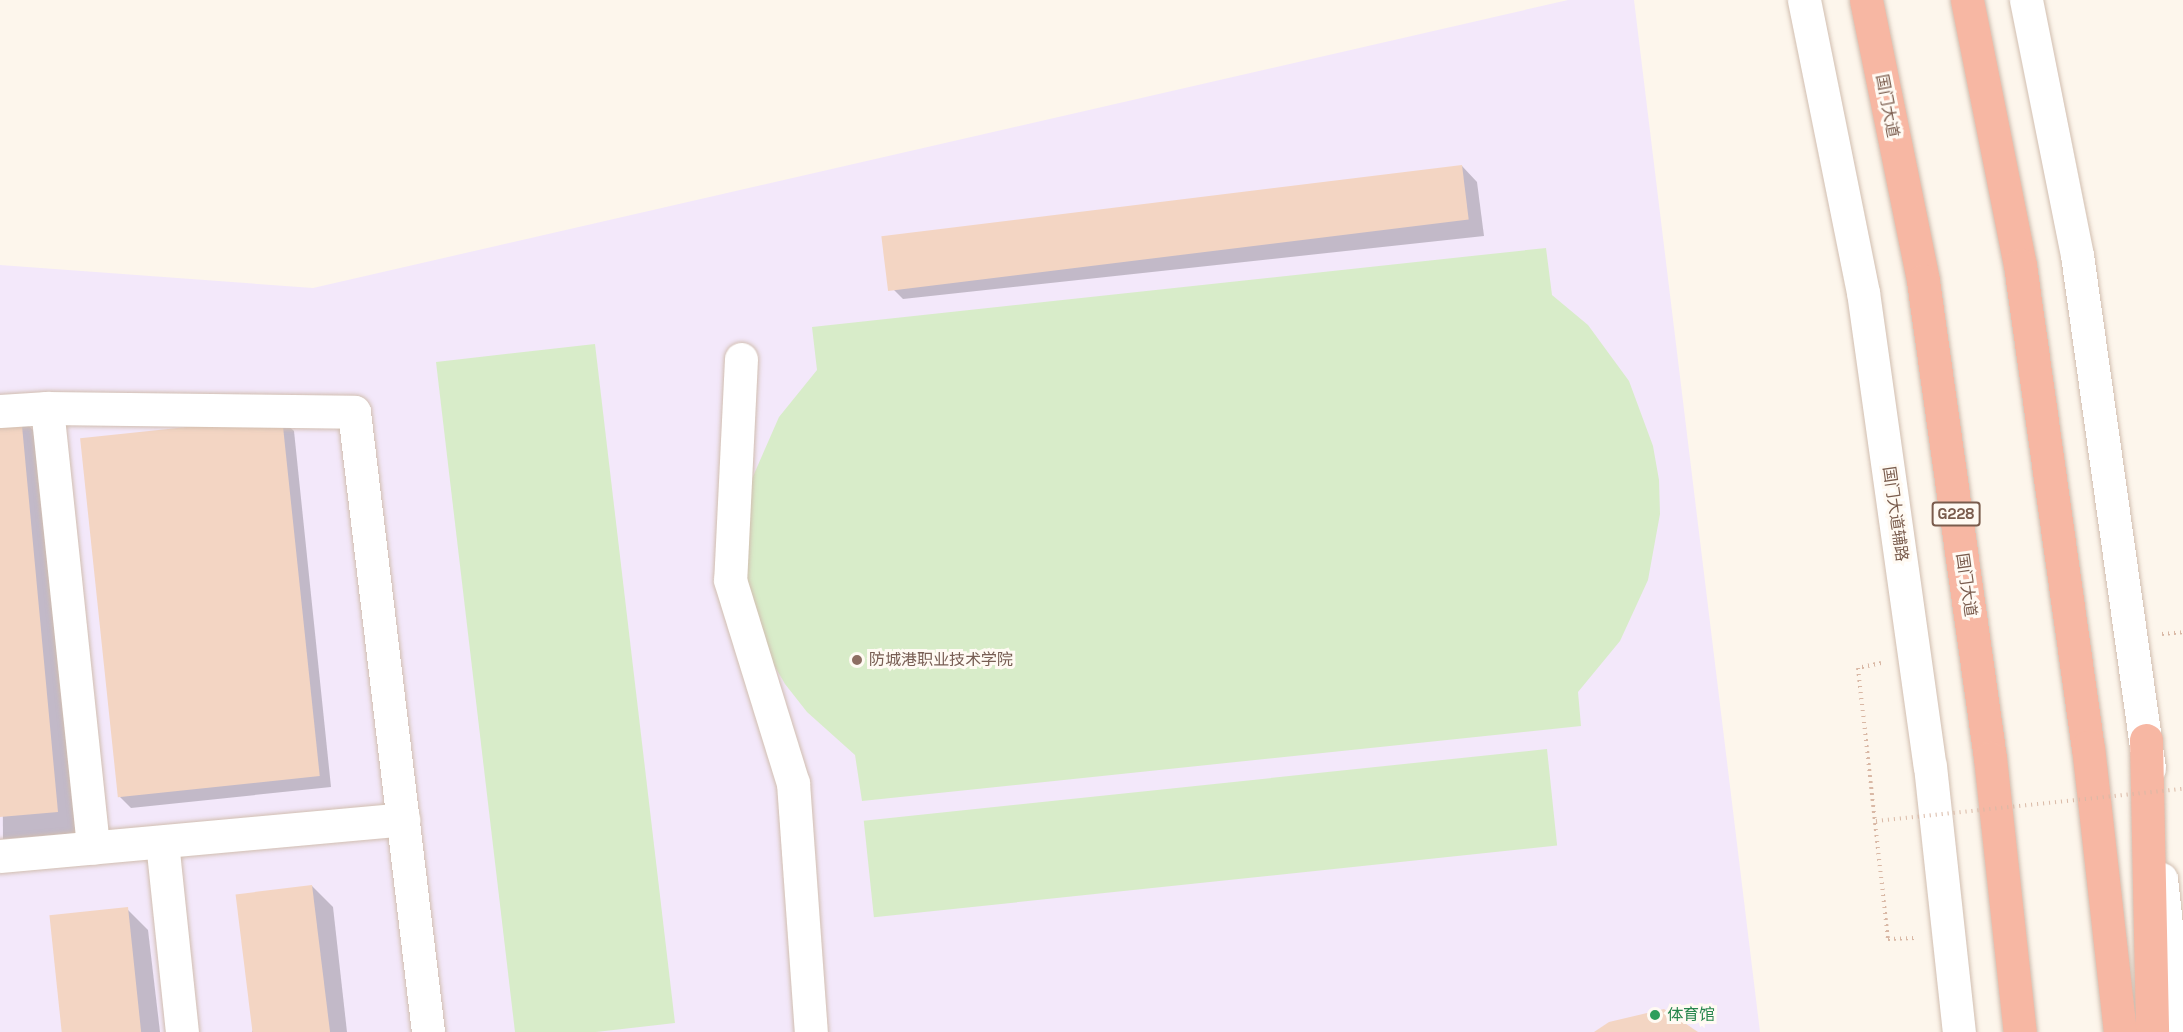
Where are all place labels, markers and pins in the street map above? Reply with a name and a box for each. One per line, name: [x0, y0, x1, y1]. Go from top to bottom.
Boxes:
place label: 防城港职业技术学院: [869, 650, 1013, 670]
marker: 防城港职业技术学院: [850, 653, 864, 667]
place label: 体育馆: [1667, 1005, 1715, 1025]
marker: 体育馆: [1648, 1008, 1662, 1022]

